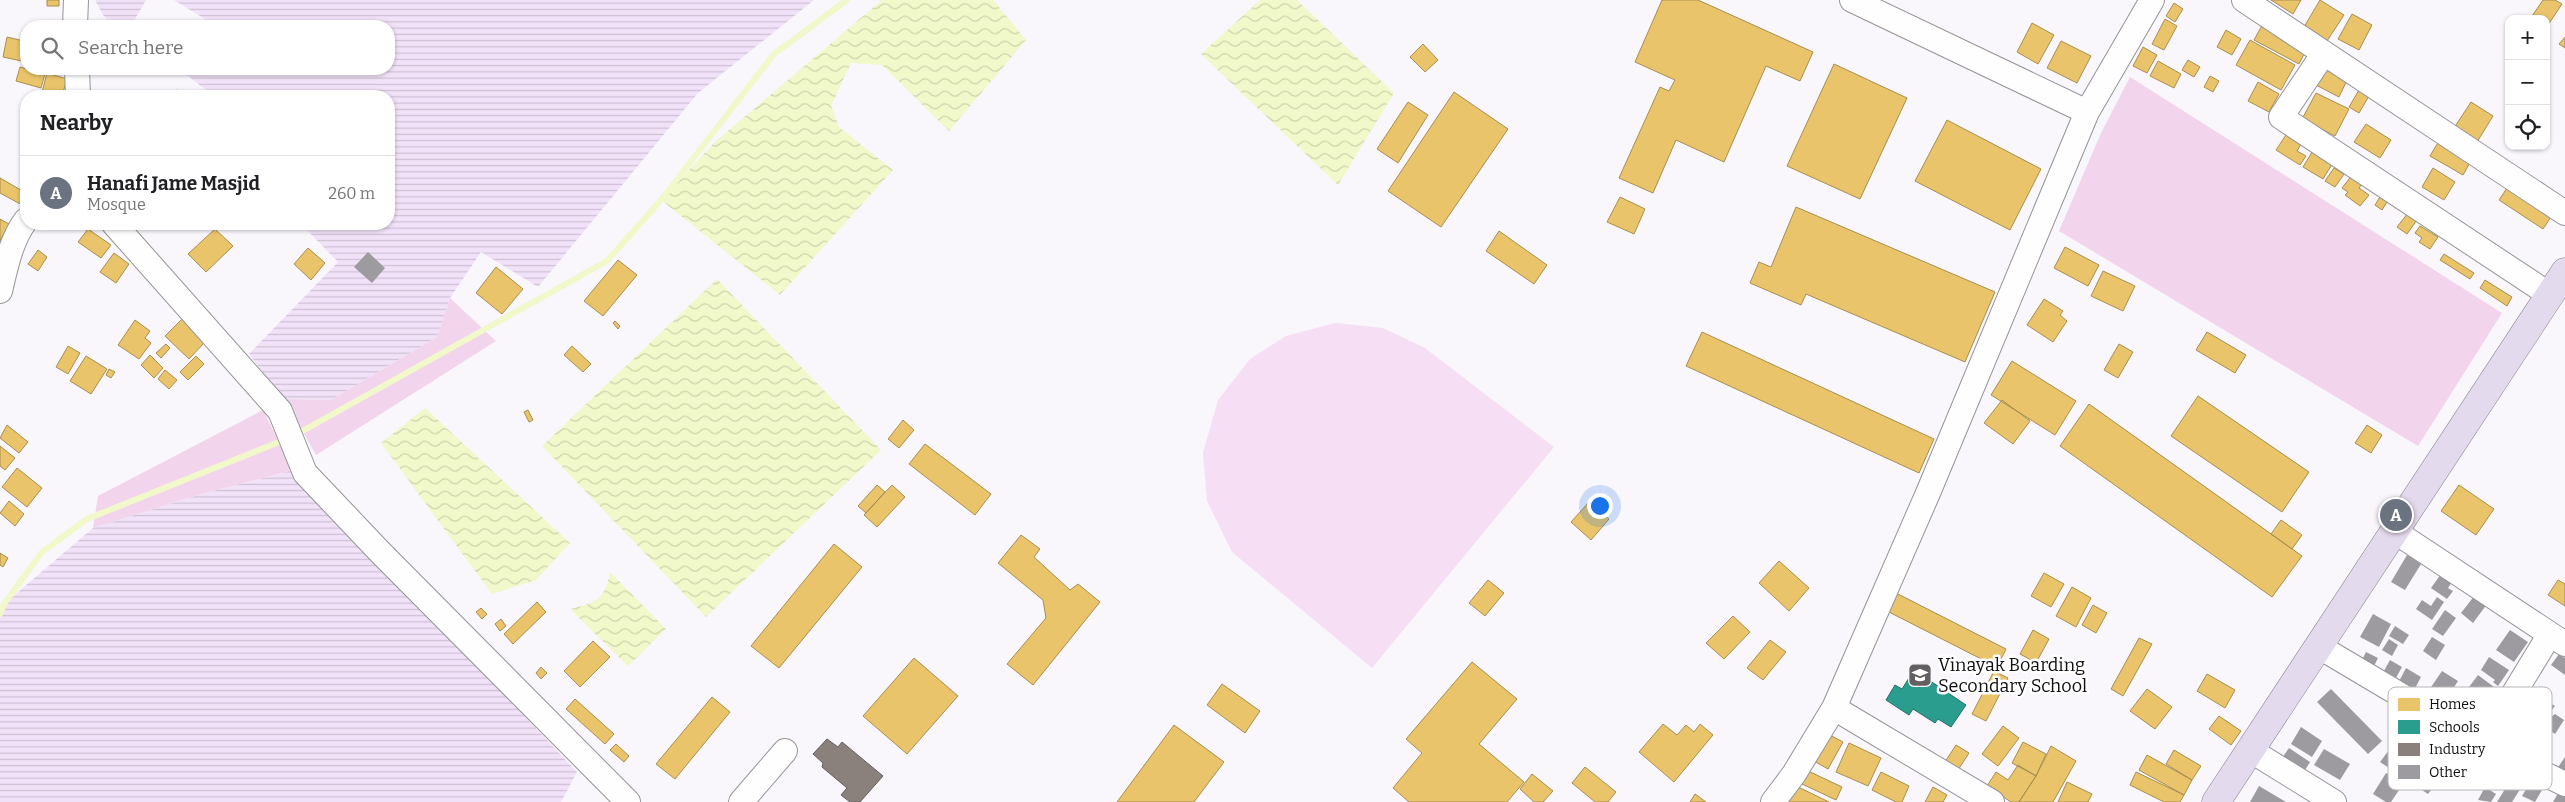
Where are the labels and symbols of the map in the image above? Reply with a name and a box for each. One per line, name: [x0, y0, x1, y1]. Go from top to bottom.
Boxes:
your location: [1587, 493, 1613, 519]
pin: A: [2380, 496, 2412, 534]
place label: Vinayak Boarding Secondary School: [1938, 654, 2087, 697]
school or university icon: Vinayak Boarding Secondary School: [1907, 662, 1933, 688]
legend: [2388, 687, 2552, 790]
text: Homes: [2429, 696, 2476, 713]
text: Schools: [2429, 719, 2480, 736]
text: Industry: [2429, 741, 2486, 758]
text: Other: [2429, 764, 2467, 781]

